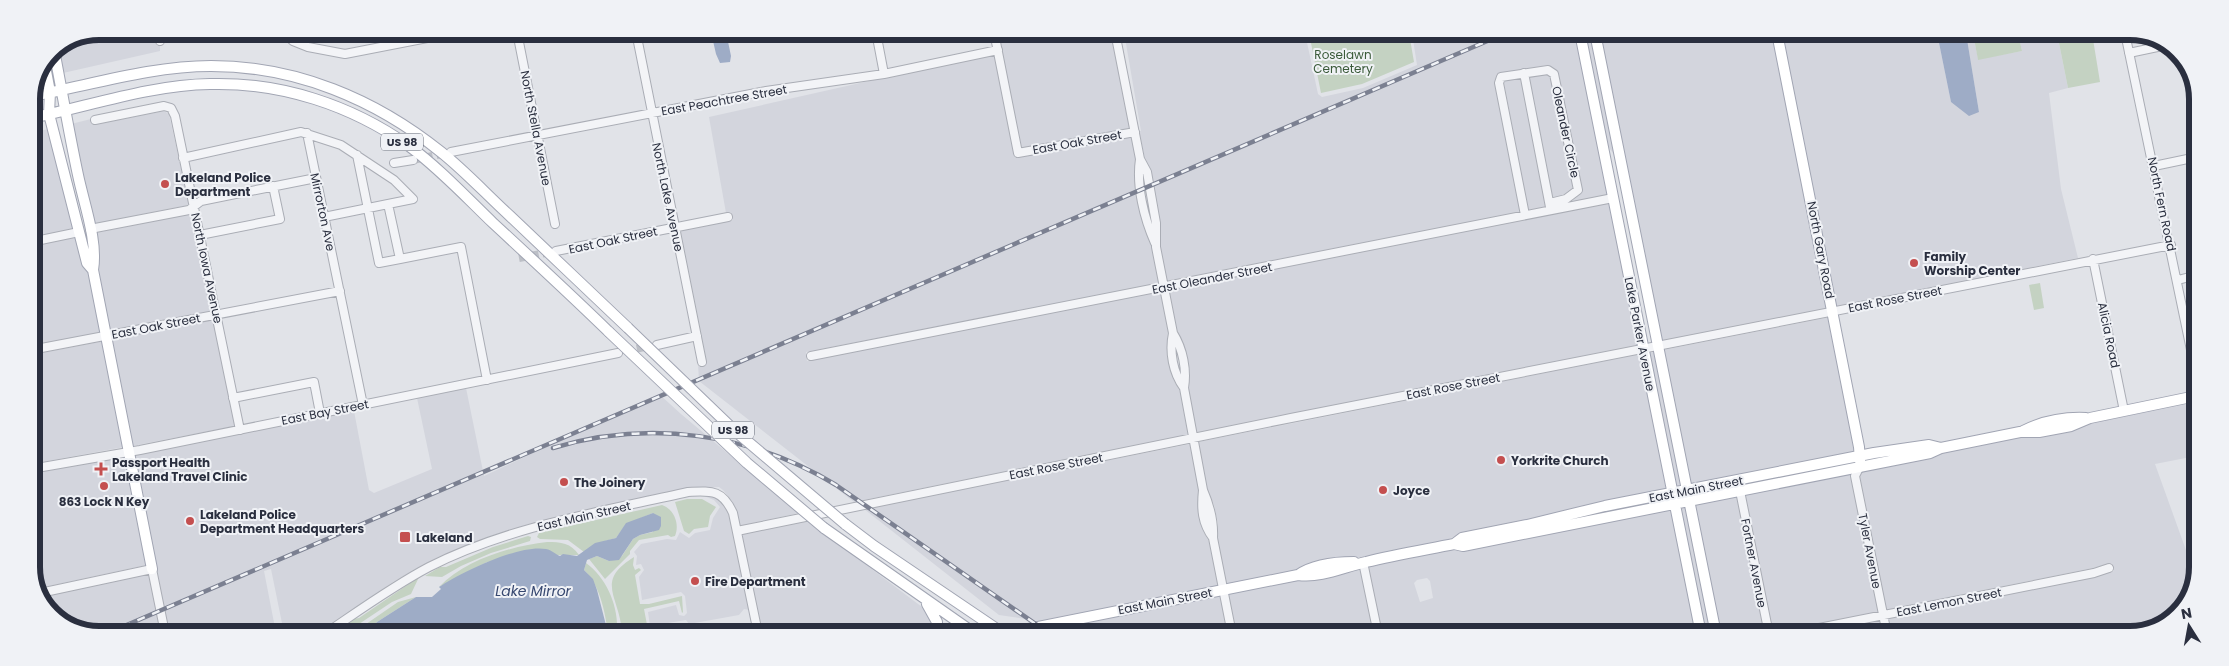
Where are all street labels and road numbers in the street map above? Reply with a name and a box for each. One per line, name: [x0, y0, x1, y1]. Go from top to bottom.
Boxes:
street label: North Stella Avenue: [516, 69, 556, 187]
street label: East Peachtree Street: [660, 81, 788, 119]
street label: Oleander Circle: [1548, 85, 1584, 179]
street label: East Oak Street: [1031, 126, 1123, 158]
road number: US 98: [381, 134, 423, 150]
street label: North Lake Avenue: [648, 141, 688, 253]
street label: North Fern Road: [2144, 155, 2180, 253]
street label: Mirrorton Ave: [306, 171, 340, 253]
street label: North Gary Road: [1803, 200, 1839, 300]
street label: North Iowa Avenue: [187, 211, 227, 325]
street label: East Oak Street: [567, 222, 659, 258]
street label: East Oleander Street: [1150, 258, 1274, 298]
street label: Lake Parker Avenue: [1621, 275, 1659, 393]
street label: East Rose Street: [1847, 282, 1943, 316]
street label: Alicia Road: [2094, 301, 2124, 369]
street label: East Oak Street: [110, 309, 202, 343]
street label: East Rose Street: [1405, 369, 1501, 403]
street label: East Bay Street: [280, 395, 370, 429]
road number: US 98: [712, 422, 754, 438]
street label: East Rose Street: [1008, 449, 1104, 483]
street label: East Main Street: [1647, 472, 1745, 506]
street label: East Main Street: [536, 497, 632, 535]
street label: Tyler Avenue: [1854, 512, 1886, 590]
street label: Fortner Avenue: [1737, 517, 1771, 609]
street label: East Lemon Street: [1895, 583, 2003, 621]
street label: East Main Street: [1116, 584, 1214, 618]

